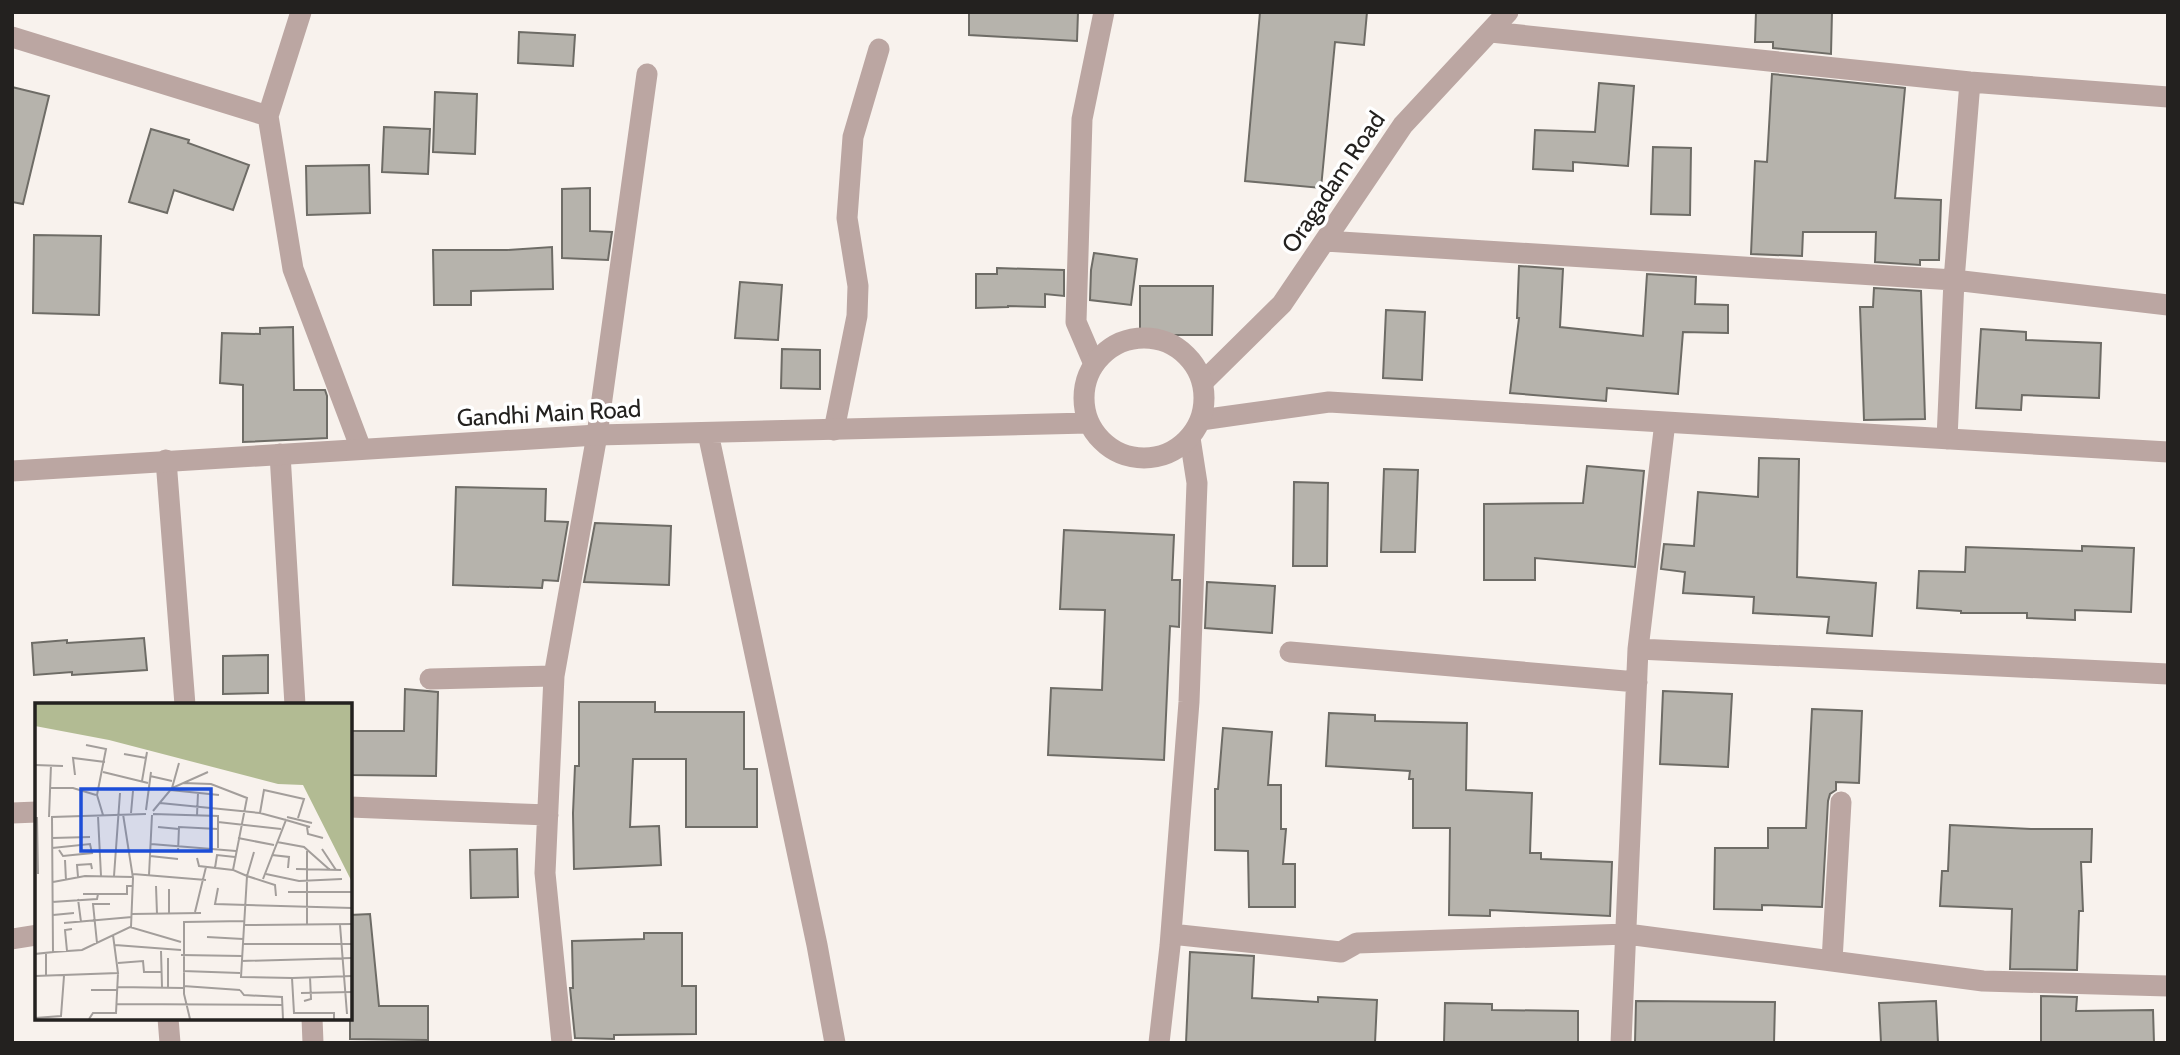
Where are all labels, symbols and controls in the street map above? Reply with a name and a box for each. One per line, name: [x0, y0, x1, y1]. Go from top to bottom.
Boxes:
street label: Oragadam Road: [1275, 106, 1391, 258]
street label: Gandhi Main Road: [456, 394, 642, 432]
inset map: [35, 703, 352, 1020]

